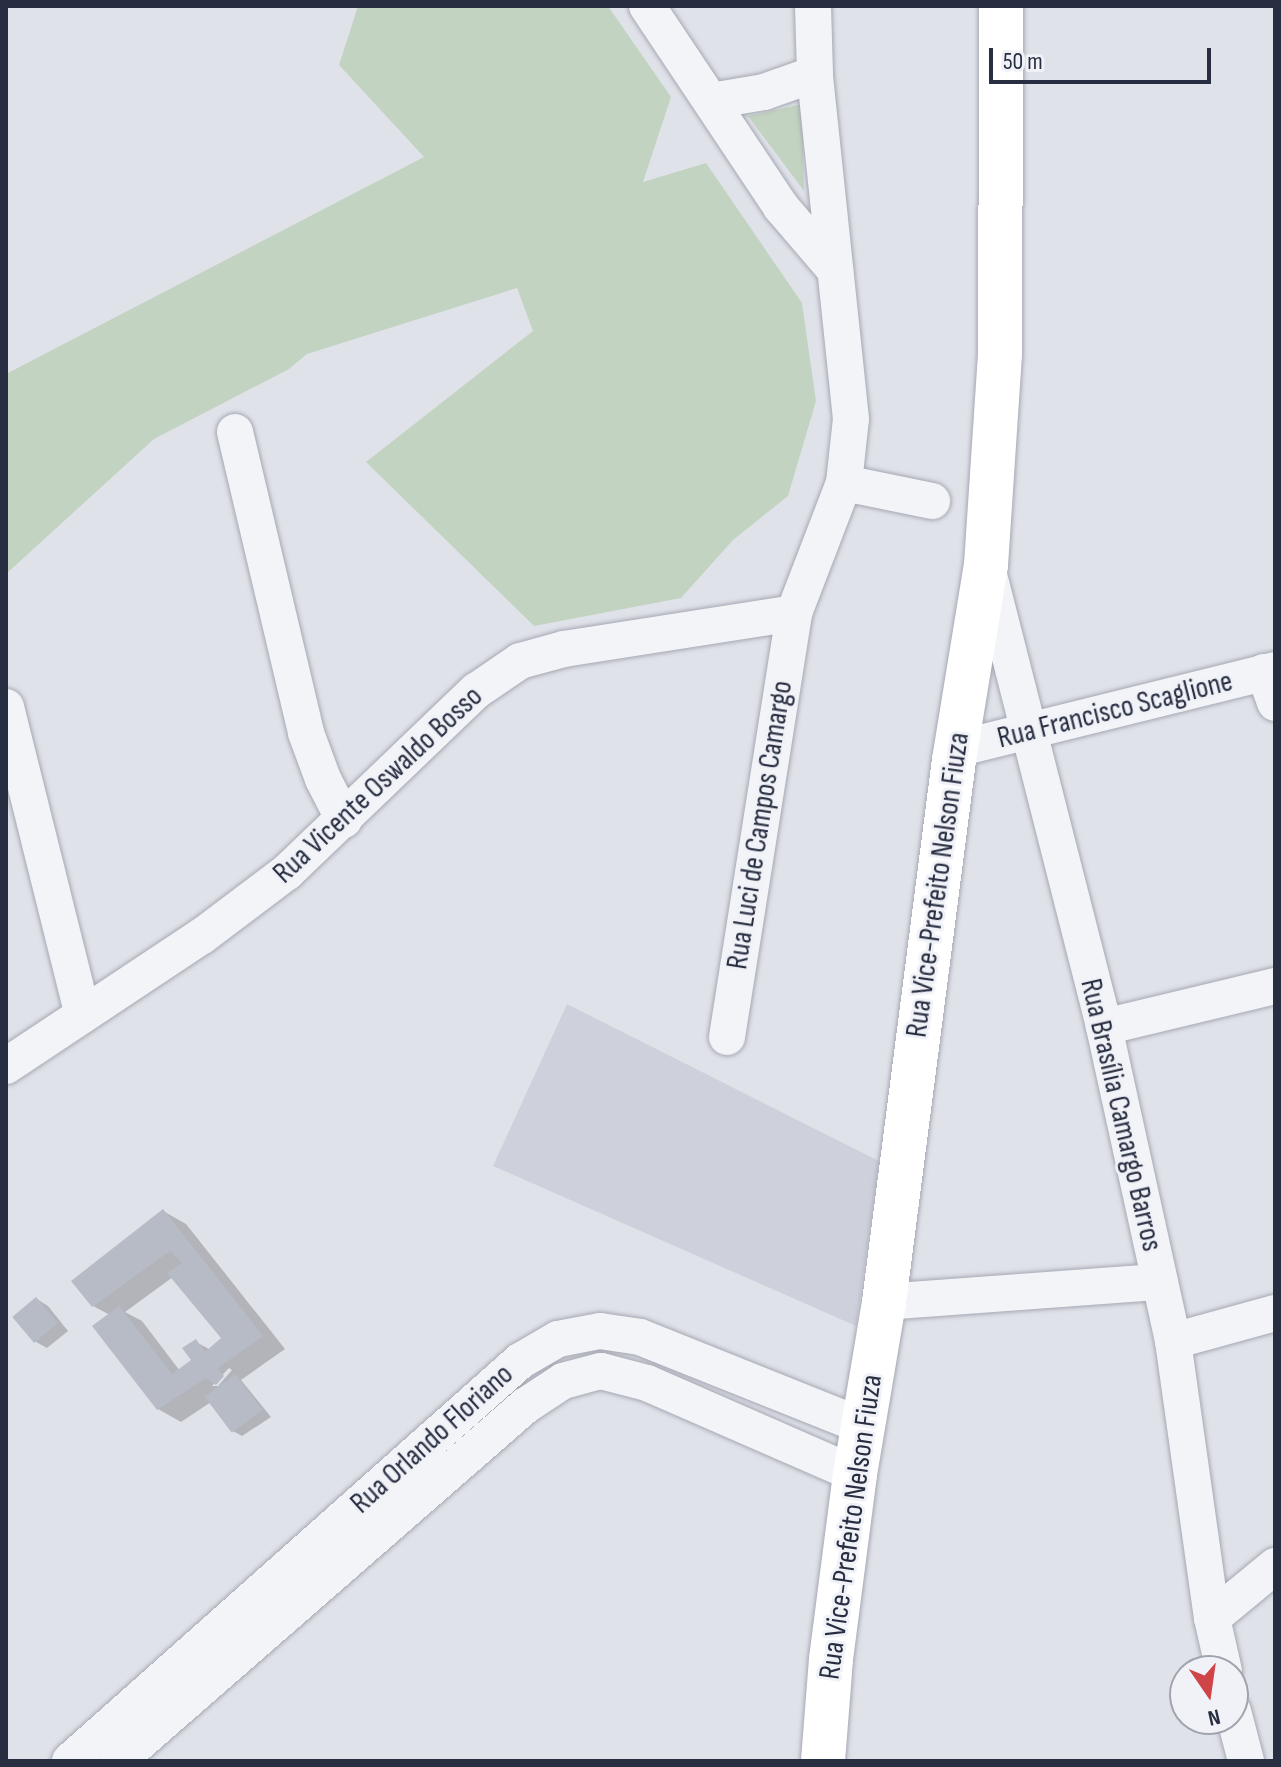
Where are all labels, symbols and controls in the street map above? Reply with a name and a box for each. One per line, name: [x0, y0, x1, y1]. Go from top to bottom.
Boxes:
scale bar: [993, 32, 1215, 82]
text: 50 m: [1003, 47, 1043, 76]
street label: Rua Francisco Scaglione: [994, 663, 1236, 757]
street label: Rua Luci de Campos Camargo: [719, 678, 801, 972]
street label: Rua Vicente Oswaldo Bosso: [266, 679, 490, 891]
street label: Rua Vice-Prefeito Nelson Fiuza: [899, 730, 977, 1040]
street label: Rua Brasília Camargo Barros: [1072, 975, 1170, 1255]
street label: Rua Orlando Floriano: [343, 1357, 521, 1521]
street label: Rua Vice-Prefeito Nelson Fiuza: [812, 1372, 890, 1682]
north arrow: [1169, 1655, 1249, 1735]
text: N: [1205, 1702, 1223, 1731]

